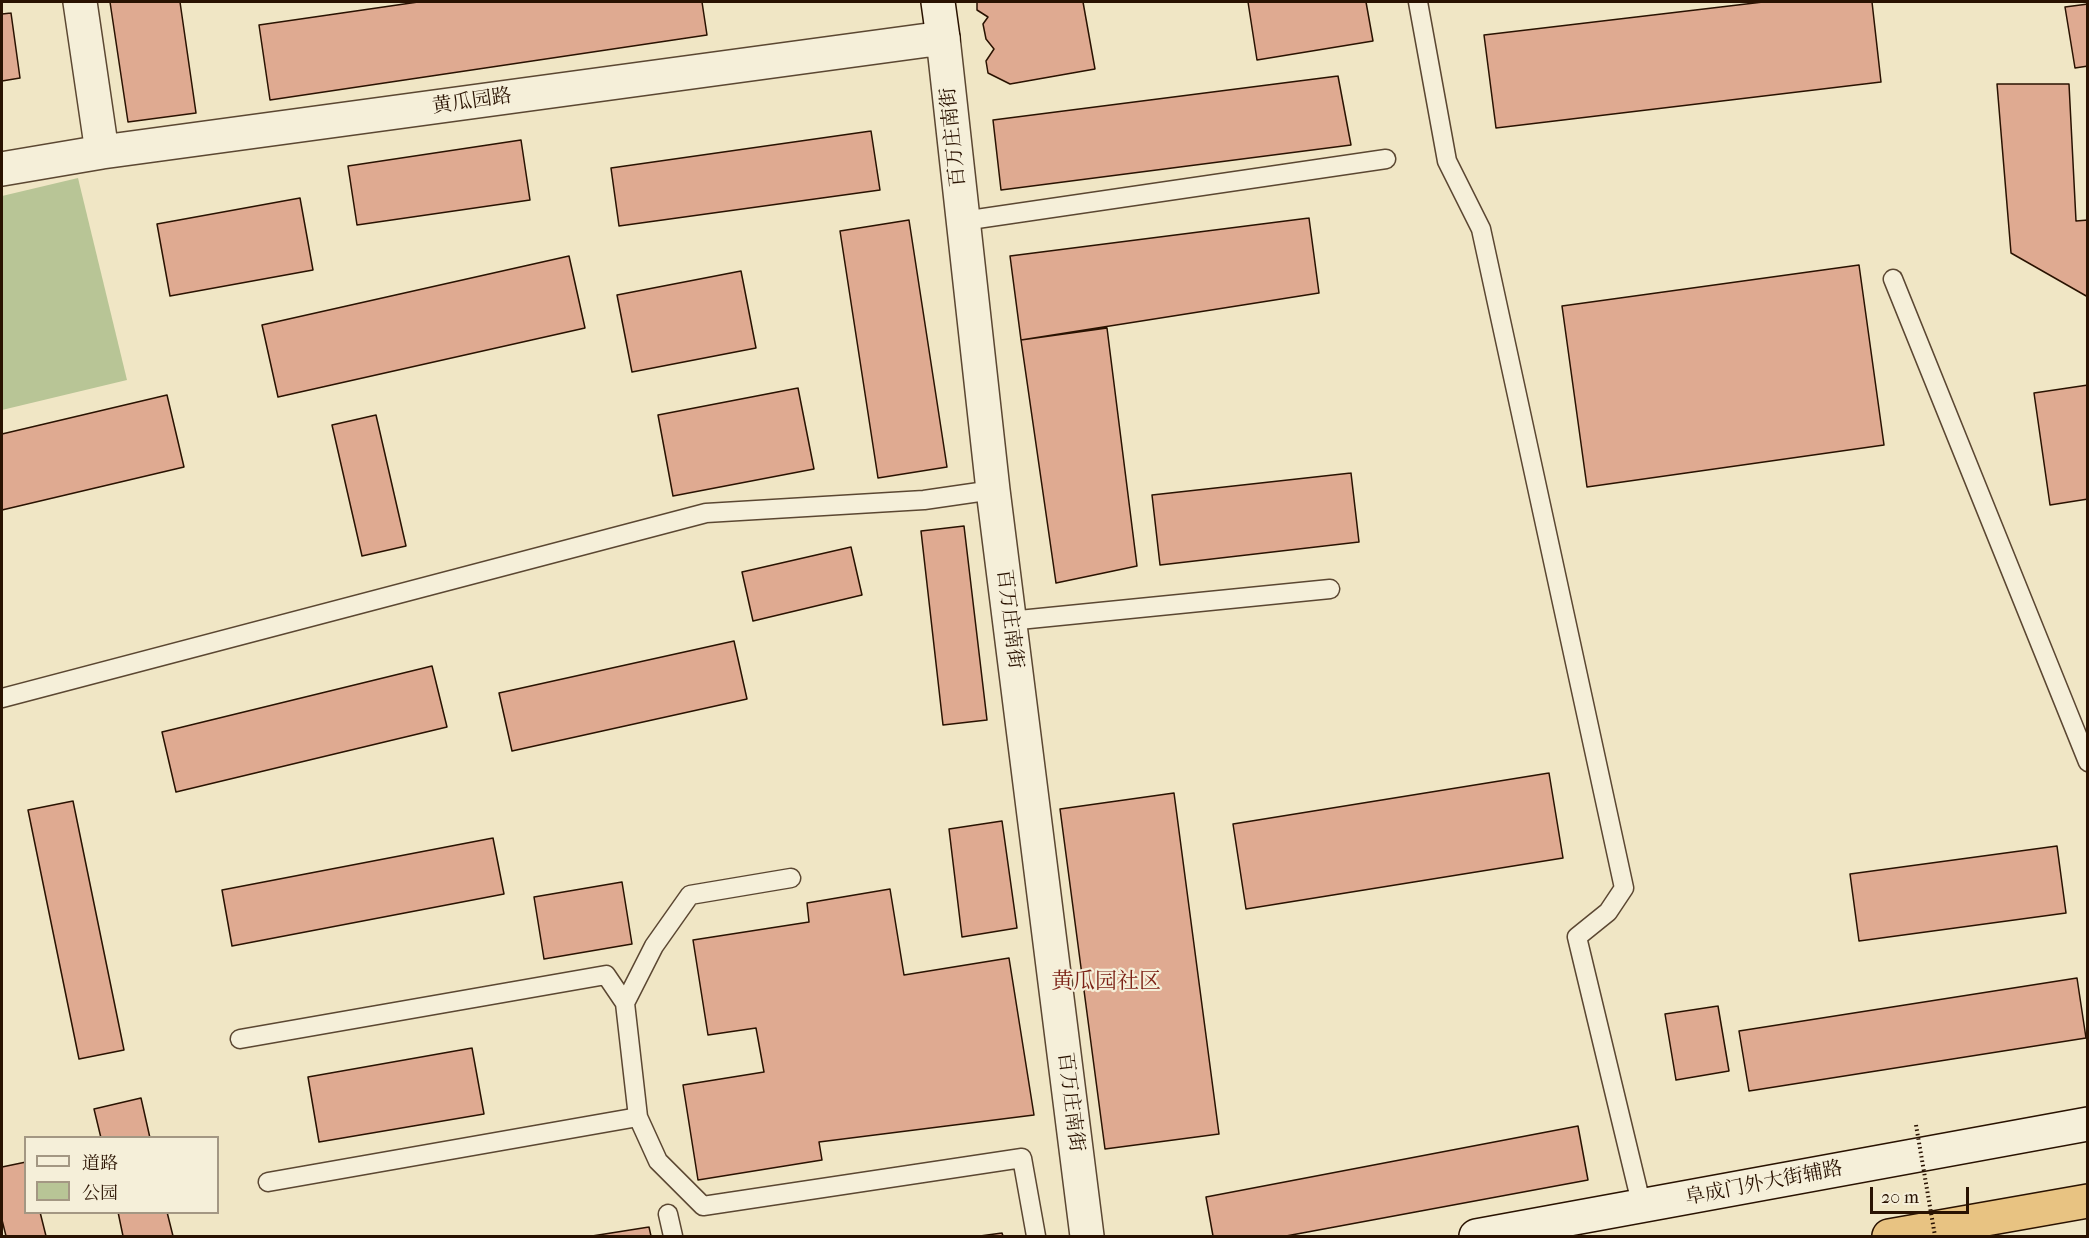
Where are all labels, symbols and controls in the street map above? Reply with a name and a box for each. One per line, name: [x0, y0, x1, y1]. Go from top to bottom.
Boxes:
street label: 黄瓜园路: [431, 85, 513, 119]
street label: 百万庄南街: [937, 86, 971, 188]
street label: 百万庄南街: [991, 568, 1027, 670]
district label: 黄瓜园社区: [1051, 970, 1161, 996]
street label: 百万庄南街: [1052, 1051, 1088, 1153]
legend: [24, 1136, 219, 1214]
text: 道路: [82, 1153, 118, 1174]
street label: 阜成门外大街辅路: [1683, 1157, 1845, 1211]
scale bar: [1873, 1175, 1972, 1213]
text: 公园: [82, 1183, 118, 1204]
text: 20 m: [1881, 1187, 1919, 1208]

